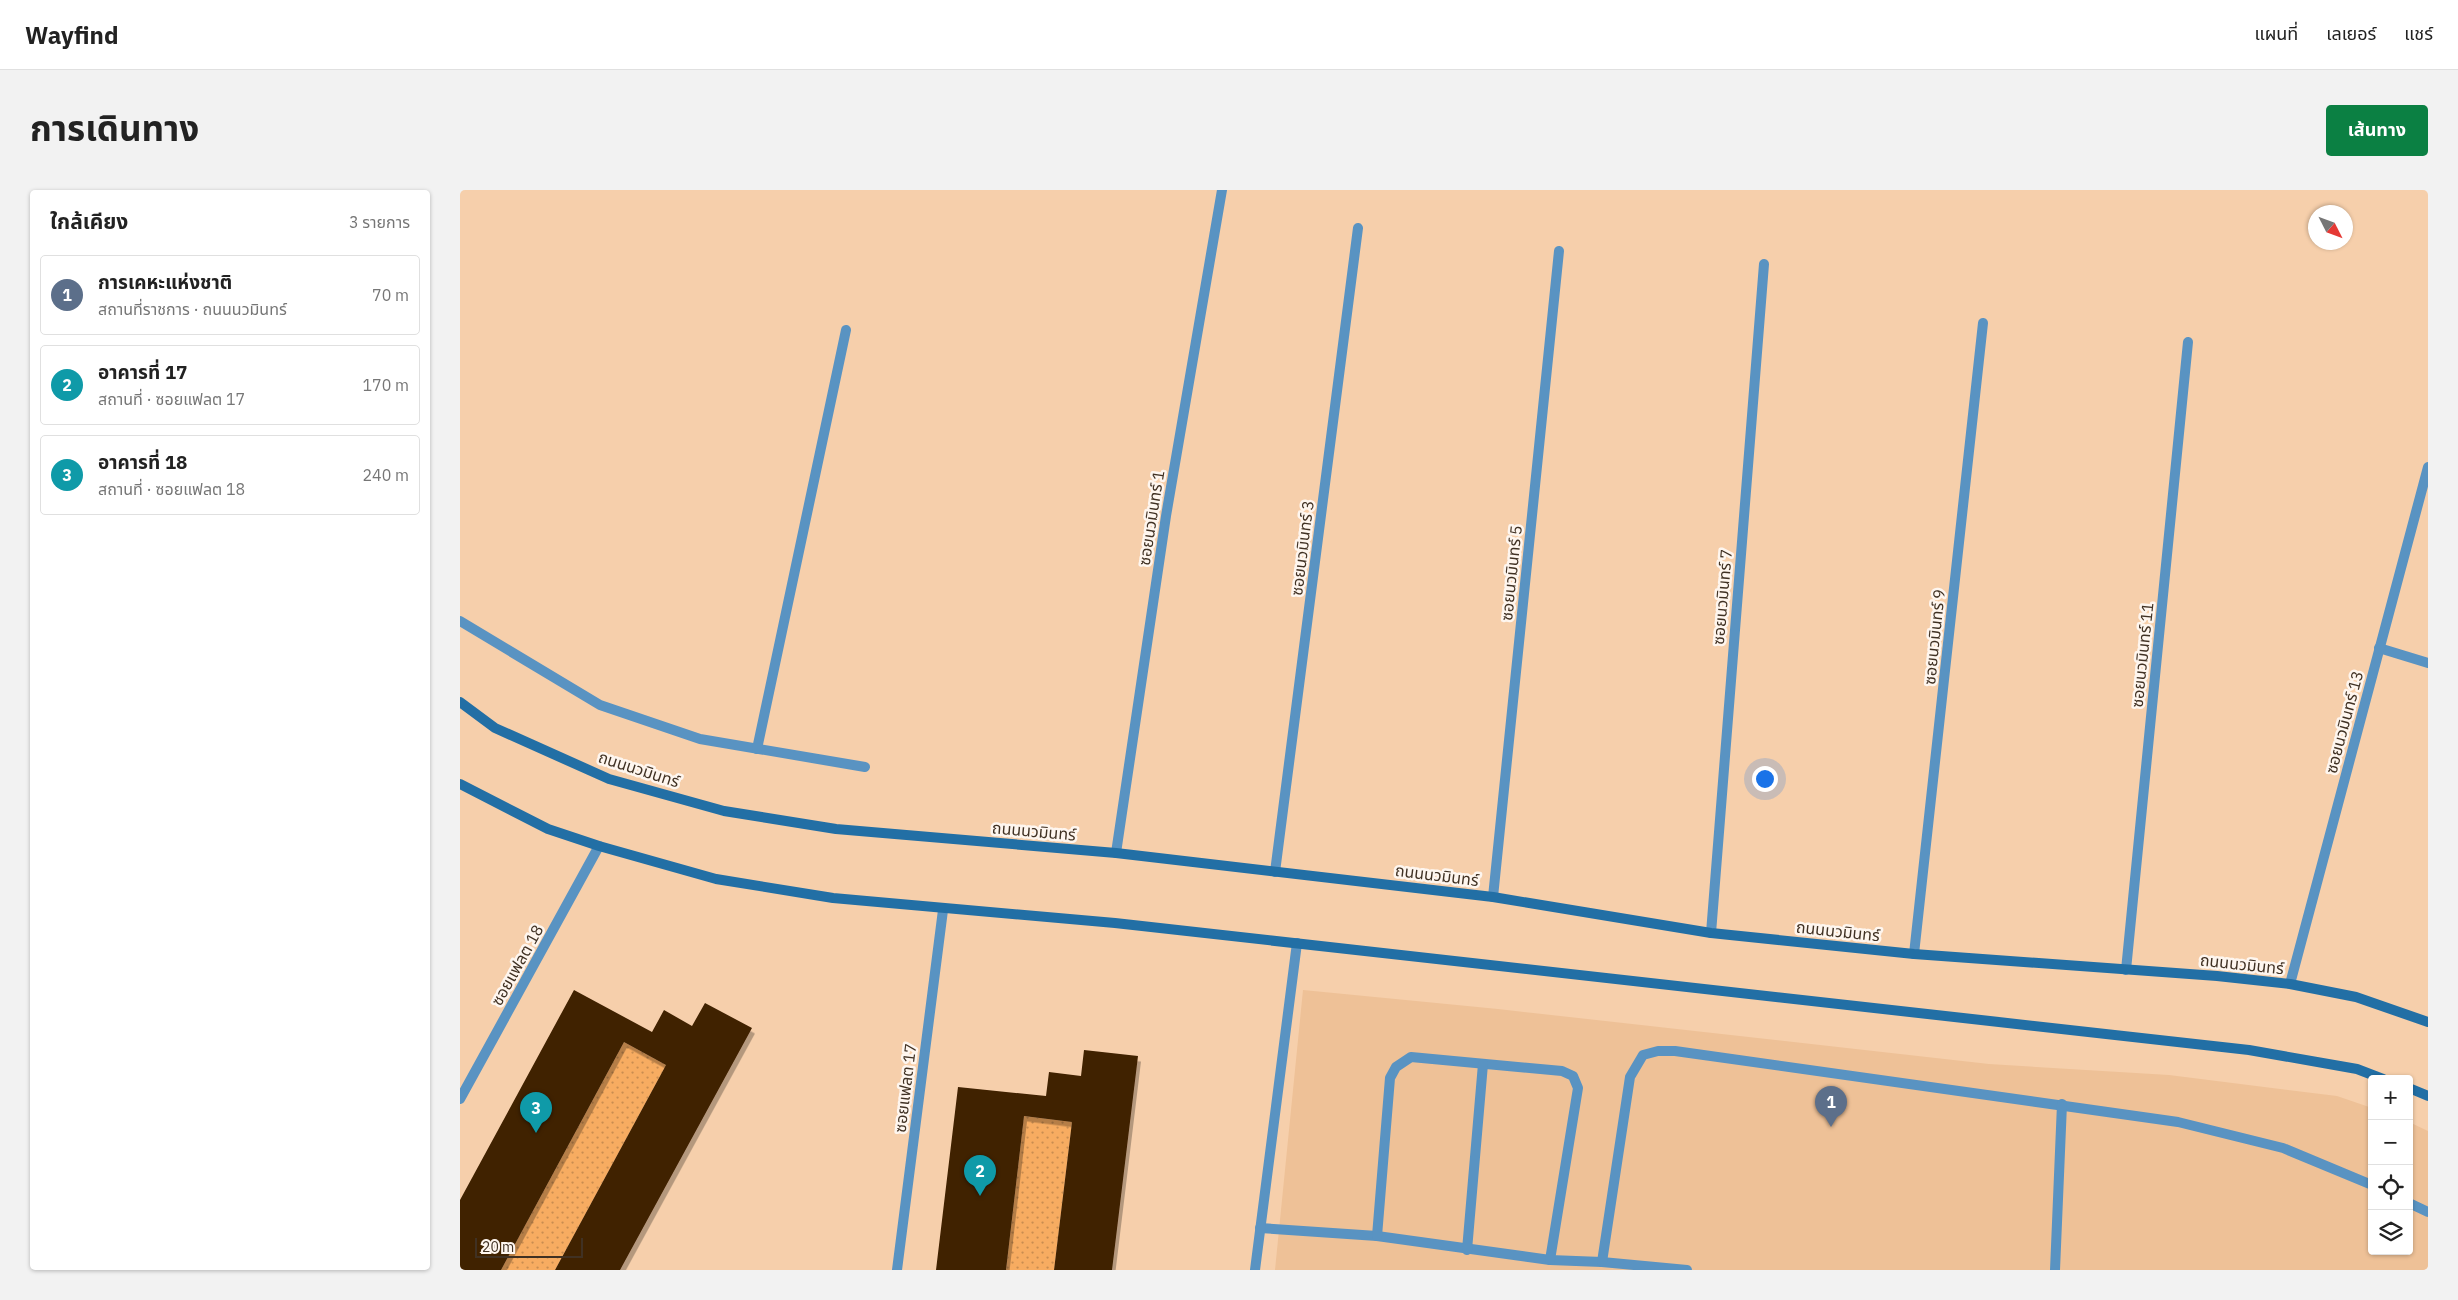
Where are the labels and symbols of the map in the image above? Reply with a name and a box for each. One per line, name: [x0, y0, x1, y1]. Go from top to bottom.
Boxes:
north arrow: [2308, 205, 2353, 250]
street label: ซอยนวมินทร์ 1: [1134, 469, 1168, 567]
street label: ซอยนวมินทร์ 3: [1286, 499, 1318, 597]
street label: ซอยนวมินทร์ 5: [1496, 524, 1526, 622]
street label: ซอยนวมินทร์ 7: [1708, 548, 1736, 646]
street label: ซอยนวมินทร์ 9: [1919, 588, 1949, 686]
street label: ซอยนวมินทร์ 11: [2127, 602, 2157, 708]
street label: ซอยนวมินทร์ 13: [2321, 668, 2367, 776]
street label: ถนนนวมินทร์: [596, 746, 683, 792]
your location: [1752, 766, 1778, 792]
street label: ถนนนวมินทร์: [991, 817, 1078, 845]
street label: ถนนนวมินทร์: [1394, 860, 1481, 890]
street label: ถนนนวมินทร์: [1795, 917, 1882, 945]
street label: ซอยแฟลต 18: [487, 921, 547, 1009]
street label: ถนนนวมินทร์: [2199, 950, 2286, 978]
street label: ซอยแฟลต 17: [890, 1042, 920, 1134]
pin: 1: [1815, 1086, 1847, 1127]
pin: 3: [520, 1092, 552, 1133]
pin: 2: [964, 1155, 996, 1196]
scale bar: [475, 1235, 582, 1258]

